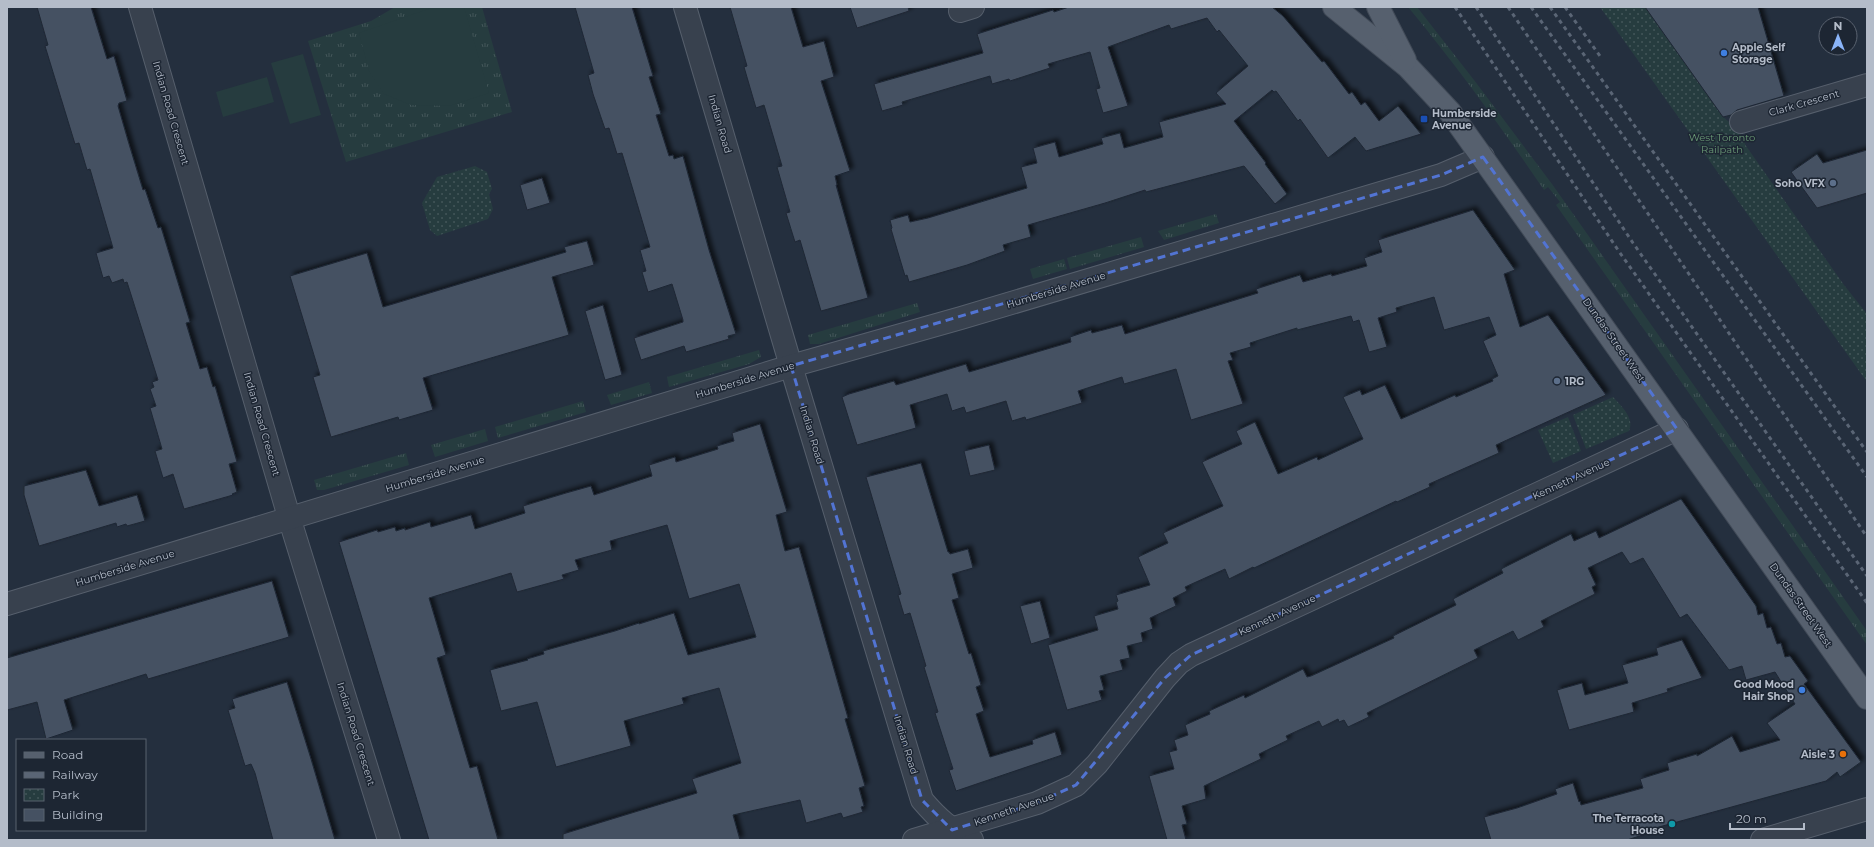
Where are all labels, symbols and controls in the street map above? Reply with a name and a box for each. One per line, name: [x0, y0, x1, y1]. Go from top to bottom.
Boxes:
north arrow: [1818, 16, 1858, 56]
text: N: [1834, 19, 1842, 33]
place label: Apple Self Storage: [1731, 41, 1786, 66]
marker: Apple Self Storage: [1719, 48, 1729, 58]
street label: Indian Road Crescent: [150, 59, 192, 167]
street label: Clark Crescent: [1767, 87, 1841, 119]
street label: Indian Road: [705, 93, 735, 155]
place label: Humberside Avenue: [1431, 107, 1497, 132]
marker: Humberside Avenue: [1419, 114, 1429, 124]
park label: West Toronto Railpath: [1689, 131, 1755, 156]
place label: Soho VFX: [1775, 177, 1826, 190]
marker: Soho VFX: [1828, 178, 1838, 188]
street label: Humberside Avenue: [1005, 269, 1107, 311]
street label: Dundas Street West: [1580, 295, 1648, 385]
street label: Humberside Avenue: [694, 359, 796, 401]
street label: Indian Road Crescent: [241, 370, 283, 478]
place label: 1RG: [1565, 375, 1584, 388]
marker: 1RG: [1552, 376, 1562, 386]
street label: Indian Road: [797, 404, 827, 466]
street label: Humberside Avenue: [384, 453, 486, 495]
street label: Kenneth Avenue: [1530, 455, 1612, 503]
street label: Humberside Avenue: [74, 547, 176, 589]
street label: Dundas Street West: [1767, 560, 1835, 650]
street label: Kenneth Avenue: [1236, 591, 1318, 639]
place label: Good Mood Hair Shop: [1734, 678, 1794, 703]
street label: Indian Road Crescent: [334, 681, 378, 787]
marker: Good Mood Hair Shop: [1797, 685, 1807, 695]
street label: Indian Road: [891, 714, 921, 776]
legend: [16, 739, 146, 831]
text: Road: [52, 747, 83, 762]
place label: Aisle 3: [1800, 748, 1835, 761]
marker: Aisle 3: [1838, 749, 1848, 759]
text: Railway: [52, 767, 98, 782]
text: Park: [52, 787, 80, 802]
street label: Kenneth Avenue: [972, 789, 1056, 829]
scale bar: [1730, 805, 1804, 831]
text: Building: [52, 807, 103, 822]
text: 20 m: [1736, 811, 1767, 826]
place label: The Terracota House: [1593, 812, 1664, 837]
marker: The Terracota House: [1667, 819, 1677, 829]

